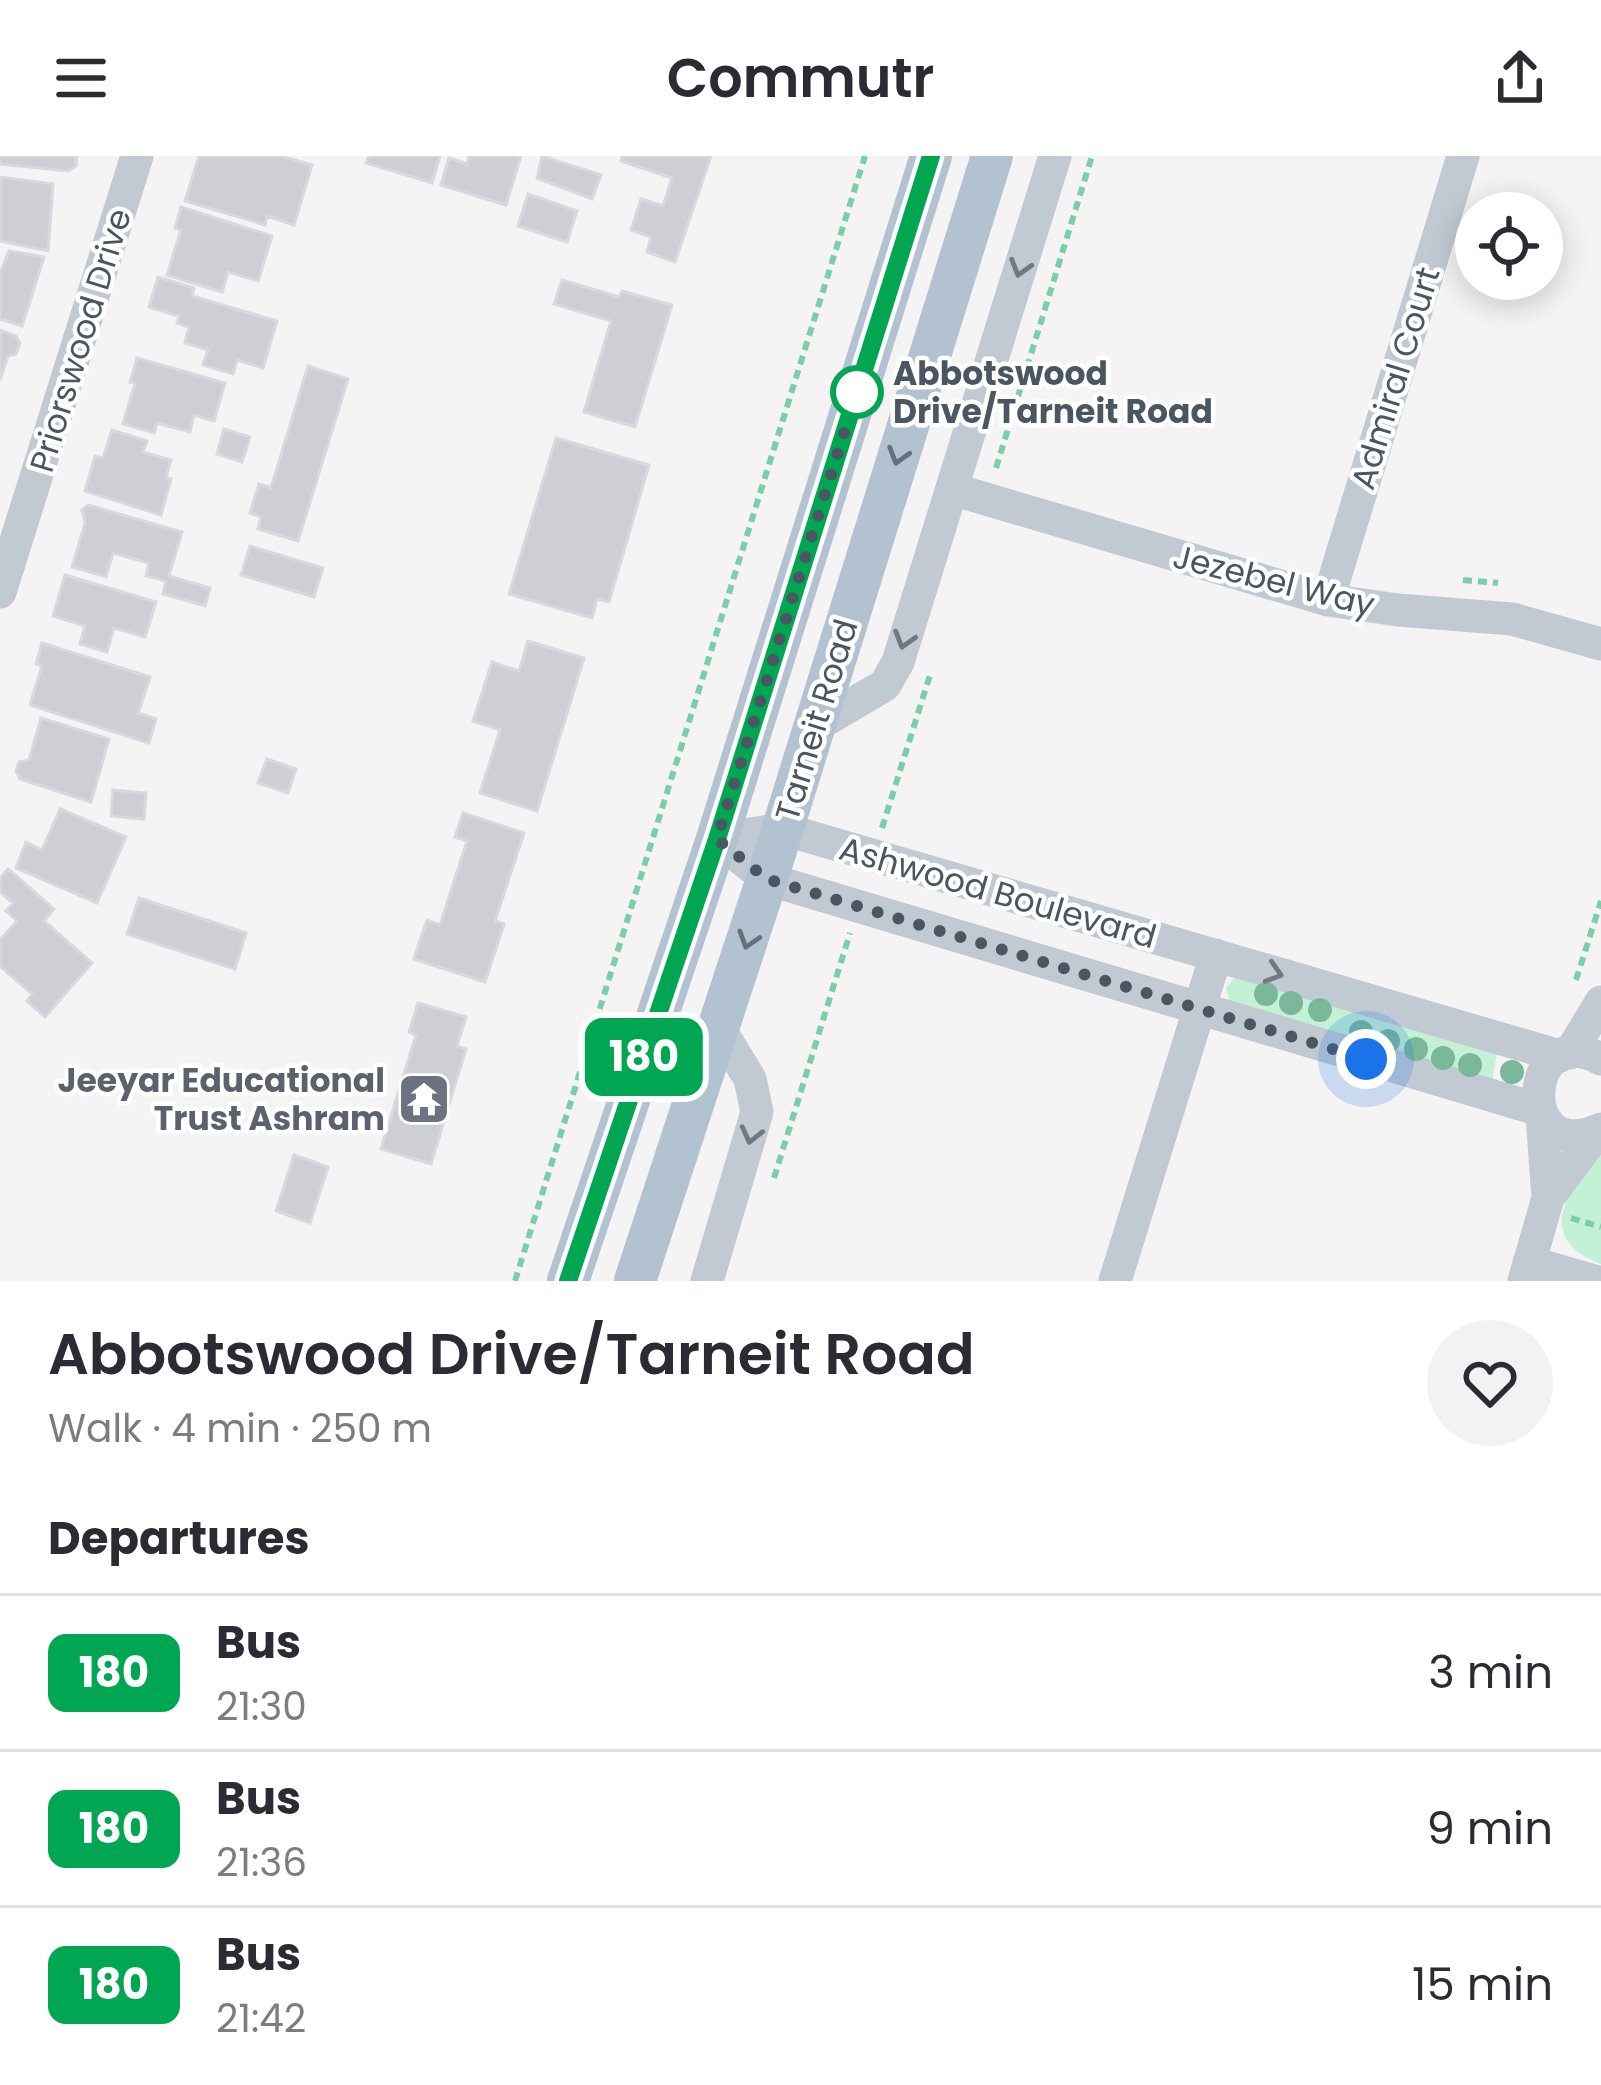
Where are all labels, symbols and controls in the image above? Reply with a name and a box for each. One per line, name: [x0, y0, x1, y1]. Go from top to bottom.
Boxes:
text: Commutr: [667, 40, 934, 116]
icon: menu: [48, 45, 114, 111]
icon: share: [1487, 45, 1553, 111]
map controls: [1455, 192, 1563, 300]
button: locate: [1455, 192, 1563, 300]
street label: Priorswood Drive: [18, 203, 143, 478]
one-way arrow: [1010, 257, 1035, 278]
street label: Admiral Court: [1339, 261, 1452, 495]
place label: Abbotswood Drive/Tarneit Road: [893, 350, 1213, 435]
marker: Abbotswood Drive/Tarneit Road: [832, 367, 882, 417]
one-way arrow: [887, 445, 912, 466]
street label: Jezebel Way: [1168, 533, 1380, 628]
street label: Tarneit Road: [763, 613, 869, 827]
one-way arrow: [894, 629, 919, 650]
street label: Ashwood Boulevard: [834, 825, 1162, 960]
one-way arrow: [737, 929, 762, 950]
one-way arrow: [1263, 959, 1284, 984]
line badge: 180: [575, 1018, 713, 1096]
text: 180: [609, 1027, 679, 1086]
your location: [1336, 1029, 1396, 1089]
place label: Jeeyar Educational Trust Ashram: [57, 1057, 385, 1142]
temple icon: Jeeyar Educational Trust Ashram: [396, 1071, 452, 1127]
one-way arrow: [740, 1124, 765, 1144]
text: Abbotswood Drive/Tarneit Road: [48, 1314, 975, 1394]
button: heart: [1427, 1320, 1553, 1446]
text: Walk · 4 min · 250 m: [48, 1401, 432, 1456]
text: Departures: [48, 1507, 310, 1570]
text: Bus: [216, 1611, 301, 1674]
text: 3 min: [1428, 1641, 1553, 1704]
text: 180: [79, 1643, 149, 1702]
text: 21:30: [216, 1679, 307, 1734]
text: Bus: [216, 1767, 301, 1830]
text: 9 min: [1426, 1797, 1553, 1860]
text: 180: [79, 1799, 149, 1858]
text: 21:36: [216, 1835, 307, 1890]
text: Bus: [216, 1923, 301, 1986]
text: 15 min: [1412, 1953, 1553, 2016]
text: 180: [79, 1955, 149, 2014]
text: 21:42: [216, 1991, 306, 2046]

